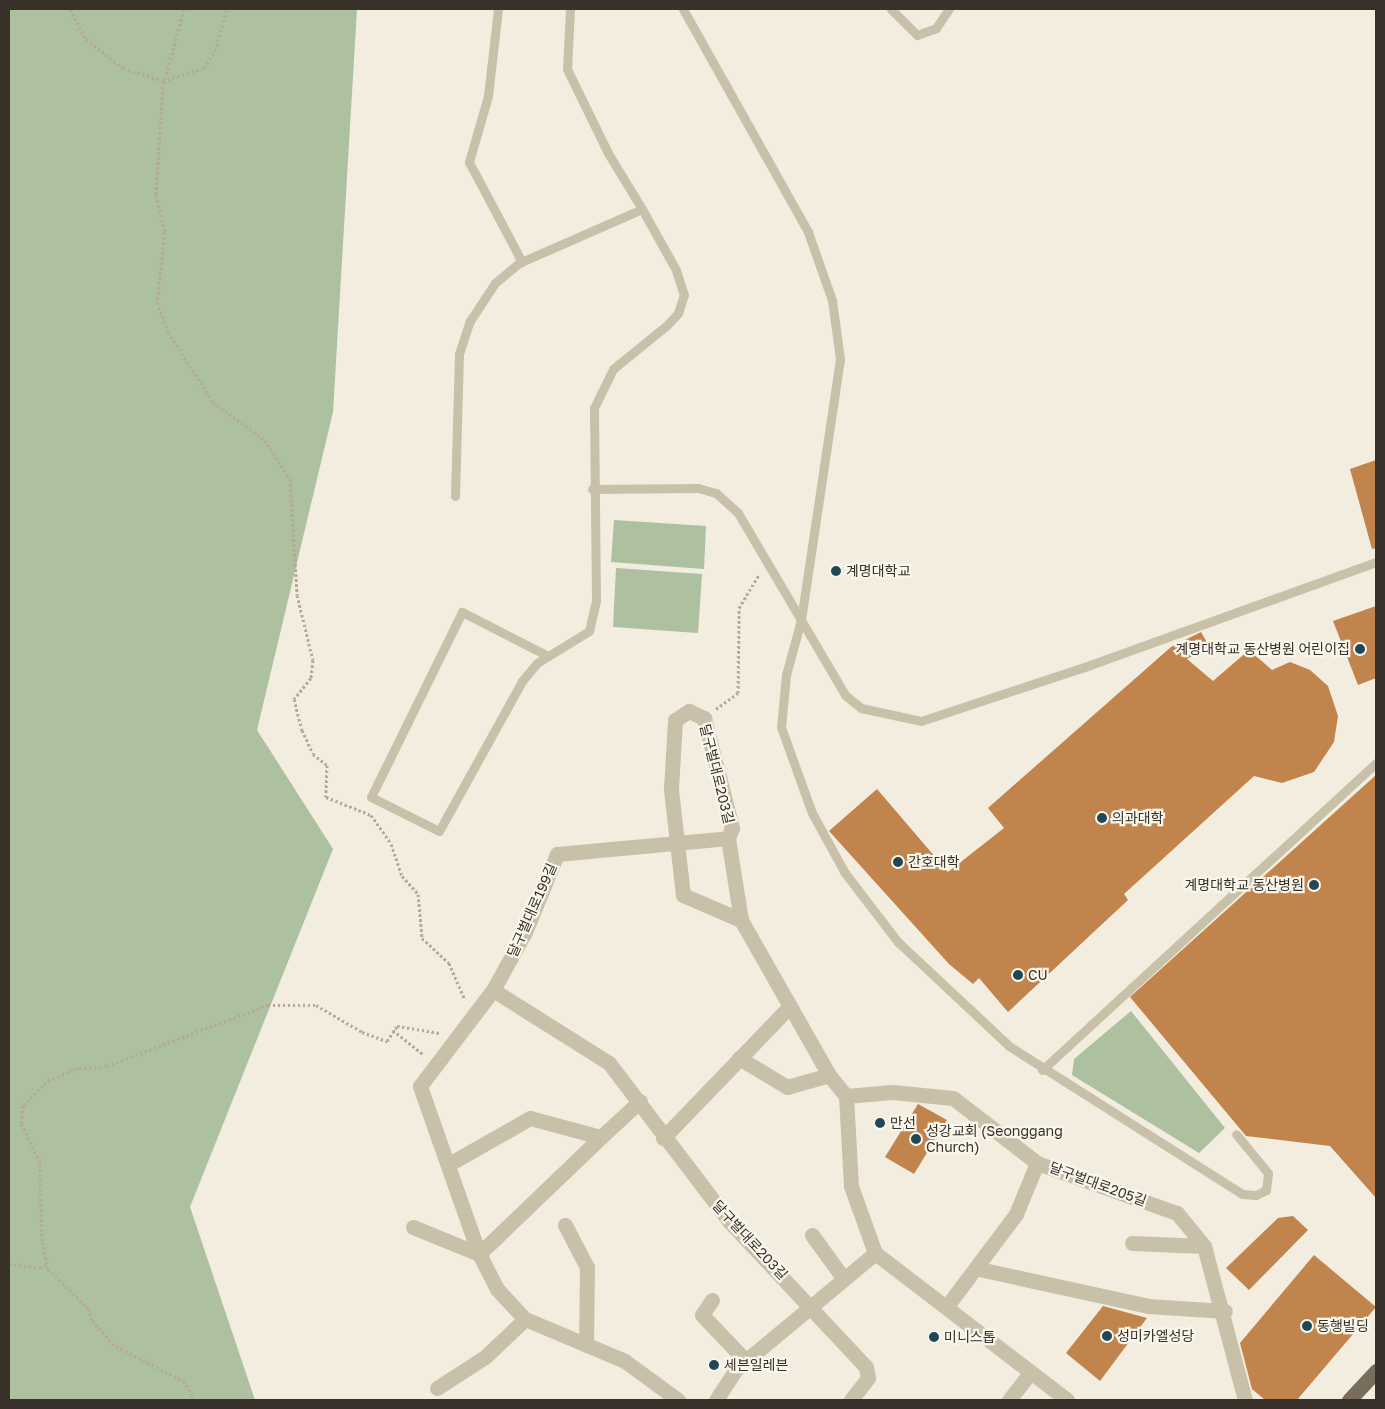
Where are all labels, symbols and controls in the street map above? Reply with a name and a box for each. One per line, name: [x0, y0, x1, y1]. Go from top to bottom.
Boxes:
place label: 계명대학교: [846, 563, 910, 579]
marker: 계명대학교: [830, 565, 842, 577]
place label: 계명대학교 동산병원 어린이집: [1176, 641, 1350, 657]
marker: 계명대학교 동산병원 어린이집: [1354, 643, 1366, 655]
street label: 달구벌대로203길: [696, 722, 738, 826]
place label: 의과대학: [1112, 810, 1164, 826]
marker: 의과대학: [1096, 812, 1108, 824]
place label: 간호대학: [908, 854, 960, 870]
marker: 간호대학: [892, 856, 904, 868]
street label: 달구벌대로199길: [504, 860, 560, 960]
place label: 계명대학교 동산병원: [1185, 877, 1304, 893]
marker: 계명대학교 동산병원: [1308, 879, 1320, 891]
place label: CU: [1028, 967, 1048, 983]
marker: CU: [1012, 969, 1024, 981]
place label: 만선: [890, 1115, 916, 1131]
marker: 만선: [874, 1117, 886, 1129]
place label: 성강교회 (Seonggang Church): [926, 1123, 1063, 1156]
marker: 성강교회 (Seonggang Church): [910, 1133, 922, 1145]
street label: 달구벌대로205길: [1047, 1159, 1149, 1209]
street label: 달구벌대로203길: [709, 1197, 791, 1283]
place label: 동행빌딩: [1317, 1318, 1369, 1334]
marker: 동행빌딩: [1301, 1320, 1313, 1332]
place label: 성미카엘성당: [1117, 1328, 1194, 1344]
place label: 미니스톱: [944, 1329, 996, 1345]
marker: 성미카엘성당: [1101, 1330, 1113, 1342]
marker: 미니스톱: [928, 1331, 940, 1343]
place label: 세븐일레븐: [724, 1357, 788, 1373]
marker: 세븐일레븐: [708, 1359, 720, 1371]

